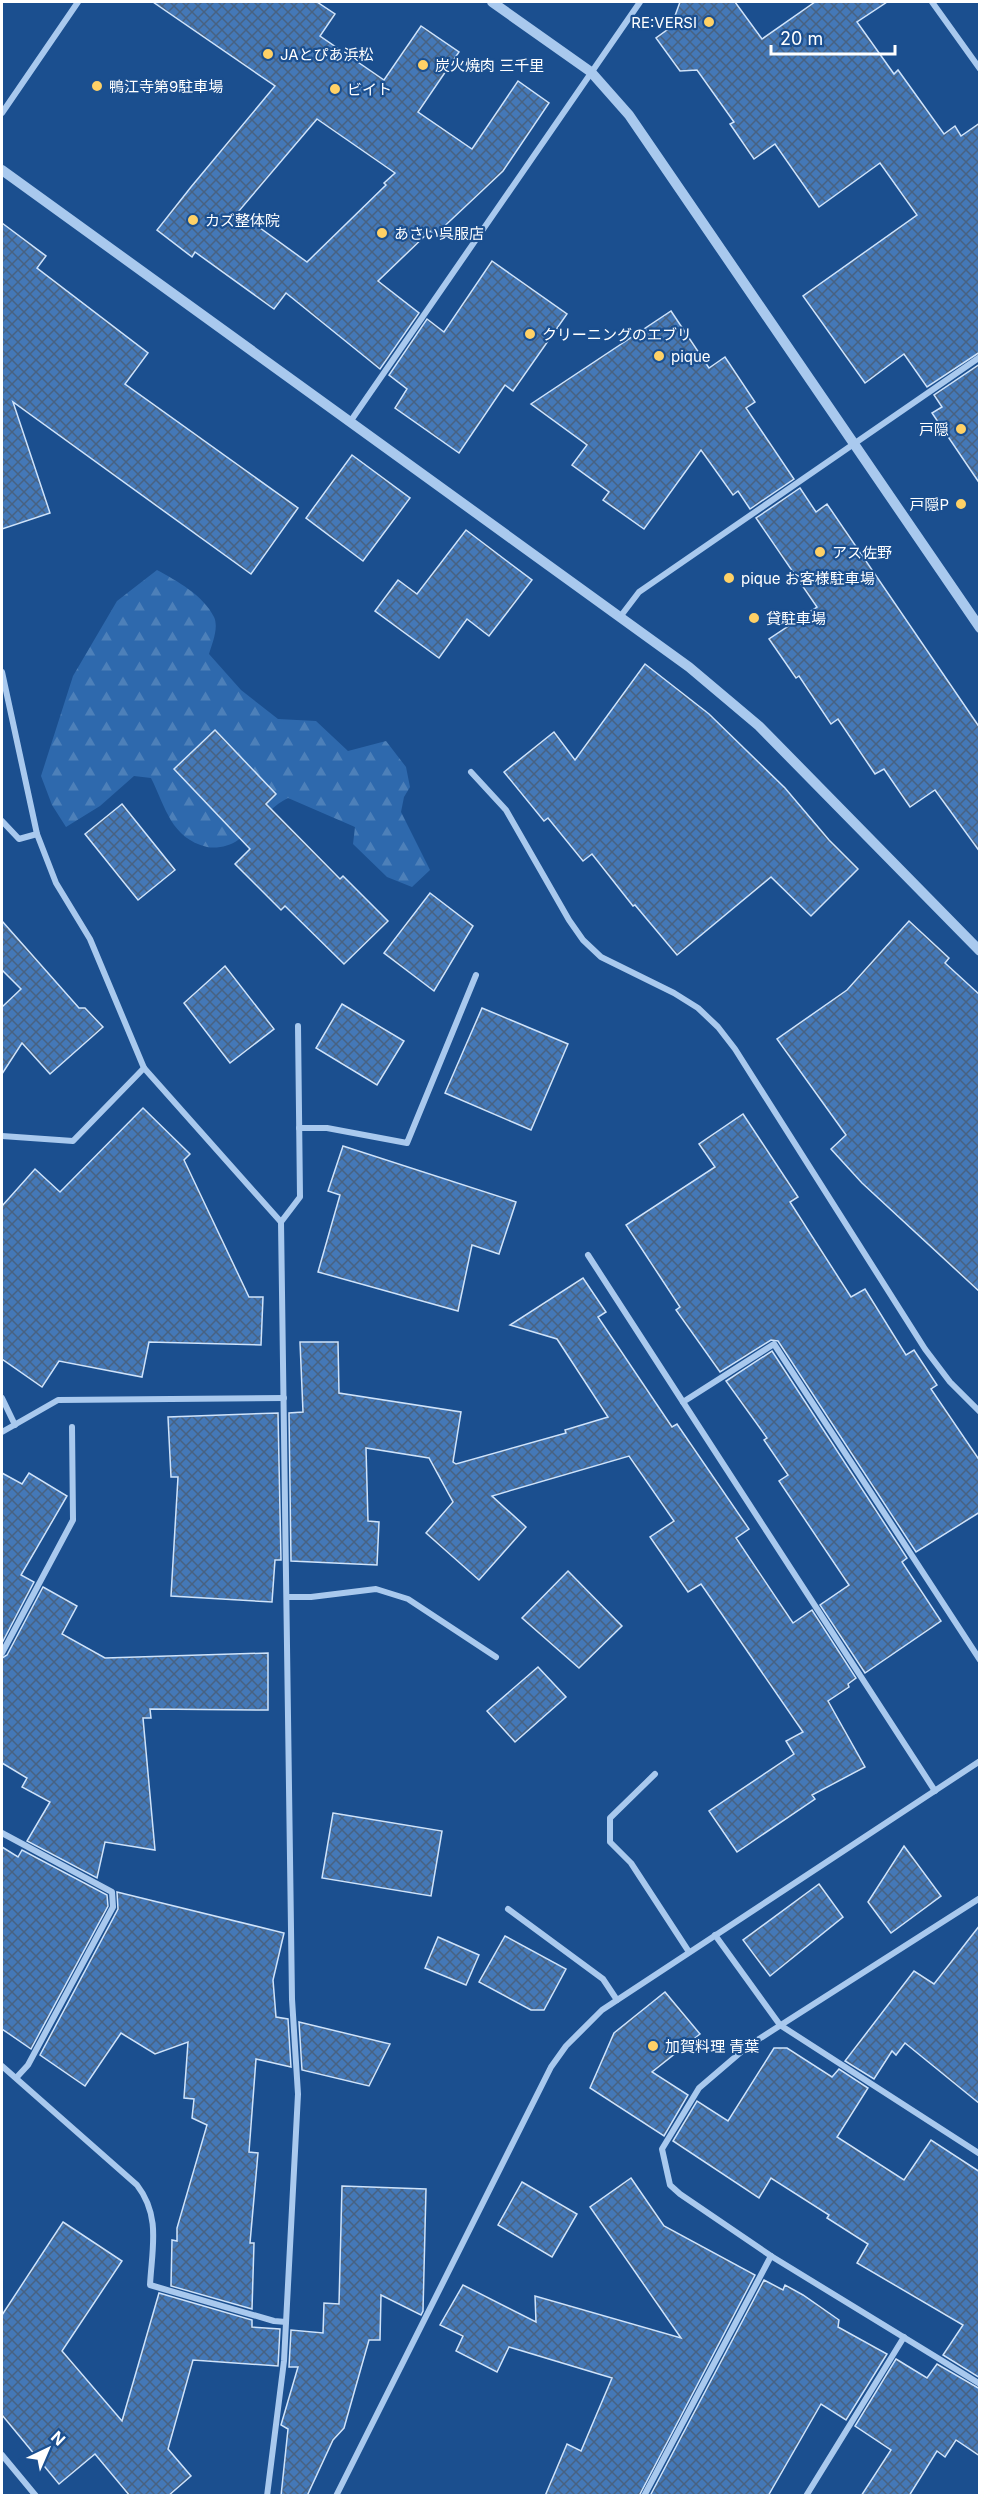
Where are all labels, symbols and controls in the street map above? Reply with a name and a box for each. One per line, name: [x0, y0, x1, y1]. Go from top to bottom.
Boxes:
place label: RE:VERSI: [631, 13, 697, 32]
marker: RE:VERSI: [702, 15, 716, 29]
scale bar: [771, 18, 896, 56]
text: 20 m: [780, 28, 823, 49]
place label: JAとぴあ浜松: [280, 45, 374, 64]
marker: JAとぴあ浜松: [261, 47, 275, 61]
place label: 炭火焼肉 三千里: [435, 56, 544, 75]
marker: 炭火焼肉 三千里: [416, 58, 430, 72]
place label: 鴨江寺第9駐車場: [109, 77, 223, 96]
marker: 鴨江寺第9駐車場: [90, 79, 104, 93]
place label: ビイト: [347, 80, 392, 99]
marker: ビイト: [328, 82, 342, 96]
place label: カズ整体院: [205, 211, 280, 230]
marker: カズ整体院: [186, 213, 200, 227]
place label: あさい呉服店: [394, 224, 484, 243]
marker: あさい呉服店: [375, 226, 389, 240]
place label: クリーニングのエブリ: [542, 325, 692, 344]
marker: クリーニングのエブリ: [523, 327, 537, 341]
place label: pique: [671, 347, 711, 366]
marker: pique: [652, 349, 666, 363]
place label: 戸隠: [919, 420, 949, 439]
marker: 戸隠: [954, 422, 968, 436]
place label: 戸隠P: [909, 495, 949, 514]
marker: 戸隠P: [954, 497, 968, 511]
place label: アス佐野: [832, 543, 892, 562]
marker: アス佐野: [813, 545, 827, 559]
place label: pique お客様駐車場: [741, 569, 875, 588]
marker: pique お客様駐車場: [722, 571, 736, 585]
place label: 貸駐車場: [766, 609, 826, 628]
marker: 貸駐車場: [747, 611, 761, 625]
place label: 加賀料理 青葉: [665, 2037, 759, 2056]
marker: 加賀料理 青葉: [646, 2039, 660, 2053]
north arrow: [18, 2419, 78, 2479]
text: N: [47, 2427, 70, 2450]

